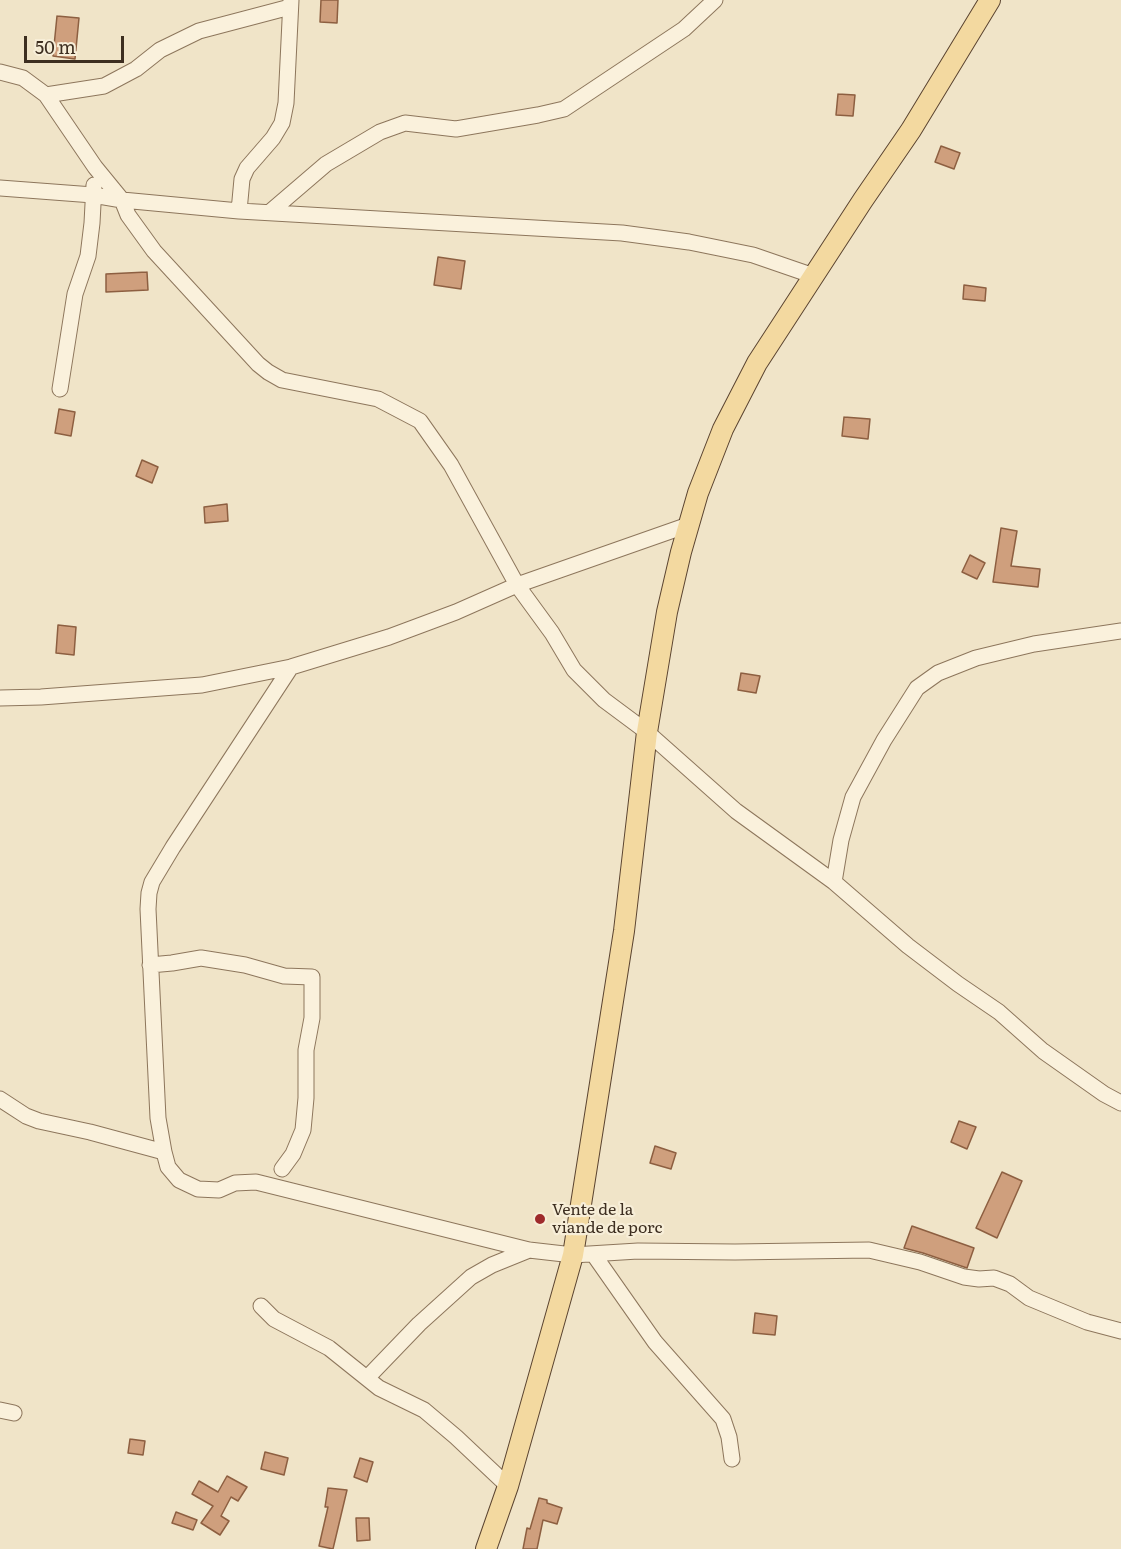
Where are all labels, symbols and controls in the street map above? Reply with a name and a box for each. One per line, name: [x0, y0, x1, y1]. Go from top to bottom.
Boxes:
scale bar: [27, 24, 128, 62]
text: 50 m: [35, 33, 76, 60]
place label: Vente de la viande de porc: [552, 1200, 663, 1238]
marker: Vente de la viande de porc: [533, 1212, 547, 1226]

